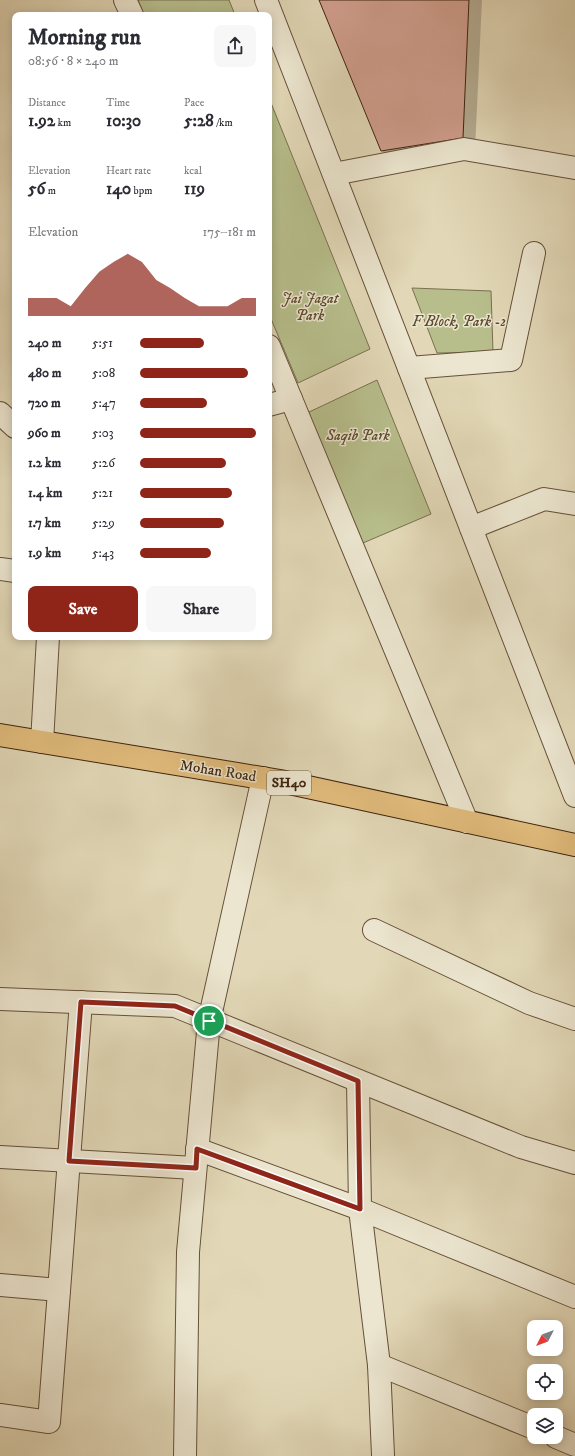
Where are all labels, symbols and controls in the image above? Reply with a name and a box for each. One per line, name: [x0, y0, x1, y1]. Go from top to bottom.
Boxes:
text: Morning run: [28, 24, 141, 51]
button: share: [214, 25, 256, 67]
text: 08:56 · 8 × 240 m: [28, 53, 119, 69]
text: Distance: [28, 96, 66, 110]
text: Time: [106, 96, 130, 110]
text: Pace: [184, 96, 204, 110]
text: 1.92: [28, 110, 55, 132]
text: 10:30: [106, 110, 141, 132]
text: 5:28: [184, 110, 214, 132]
text: km: [55, 116, 71, 130]
text: /km: [214, 116, 233, 130]
text: Elevation: [28, 164, 71, 178]
text: Heart rate: [106, 164, 151, 178]
text: kcal: [184, 164, 202, 178]
text: 56: [28, 178, 45, 200]
text: 140: [106, 178, 131, 200]
text: 119: [184, 178, 205, 200]
text: m: [45, 184, 56, 198]
text: bpm: [131, 184, 152, 198]
text: Elevation: [28, 224, 78, 240]
text: 175–181 m: [203, 224, 256, 240]
park label: Jai Jagat Park: [282, 289, 340, 325]
park label: F Block, Park -2: [412, 312, 506, 331]
text: 240 m: [28, 335, 61, 351]
text: 5:51: [92, 335, 113, 351]
text: 480 m: [28, 365, 62, 381]
text: 5:08: [92, 365, 115, 381]
text: 720 m: [28, 395, 61, 411]
text: 5:47: [92, 395, 116, 411]
text: 960 m: [28, 425, 61, 441]
text: 5:03: [92, 425, 114, 441]
park label: Saqib Park: [325, 426, 391, 445]
text: 1.2 km: [28, 455, 61, 471]
text: 5:26: [92, 455, 115, 471]
text: 1.4 km: [28, 485, 62, 501]
text: 5:21: [92, 485, 113, 501]
text: 1.7 km: [28, 515, 61, 531]
text: 5:29: [92, 515, 115, 531]
text: 1.9 km: [28, 545, 61, 561]
text: 5:43: [92, 545, 114, 561]
button: Save: [28, 586, 138, 632]
button: Share: [146, 586, 256, 632]
street label: Mohan Road: [178, 756, 258, 786]
road number: SH40: [267, 771, 311, 795]
pin: [192, 1004, 226, 1038]
icon: arrive: [198, 1010, 220, 1032]
north arrow: [527, 1320, 563, 1356]
map controls: [527, 1320, 563, 1444]
button: locate: [527, 1364, 563, 1400]
button: layers: [527, 1408, 563, 1444]

